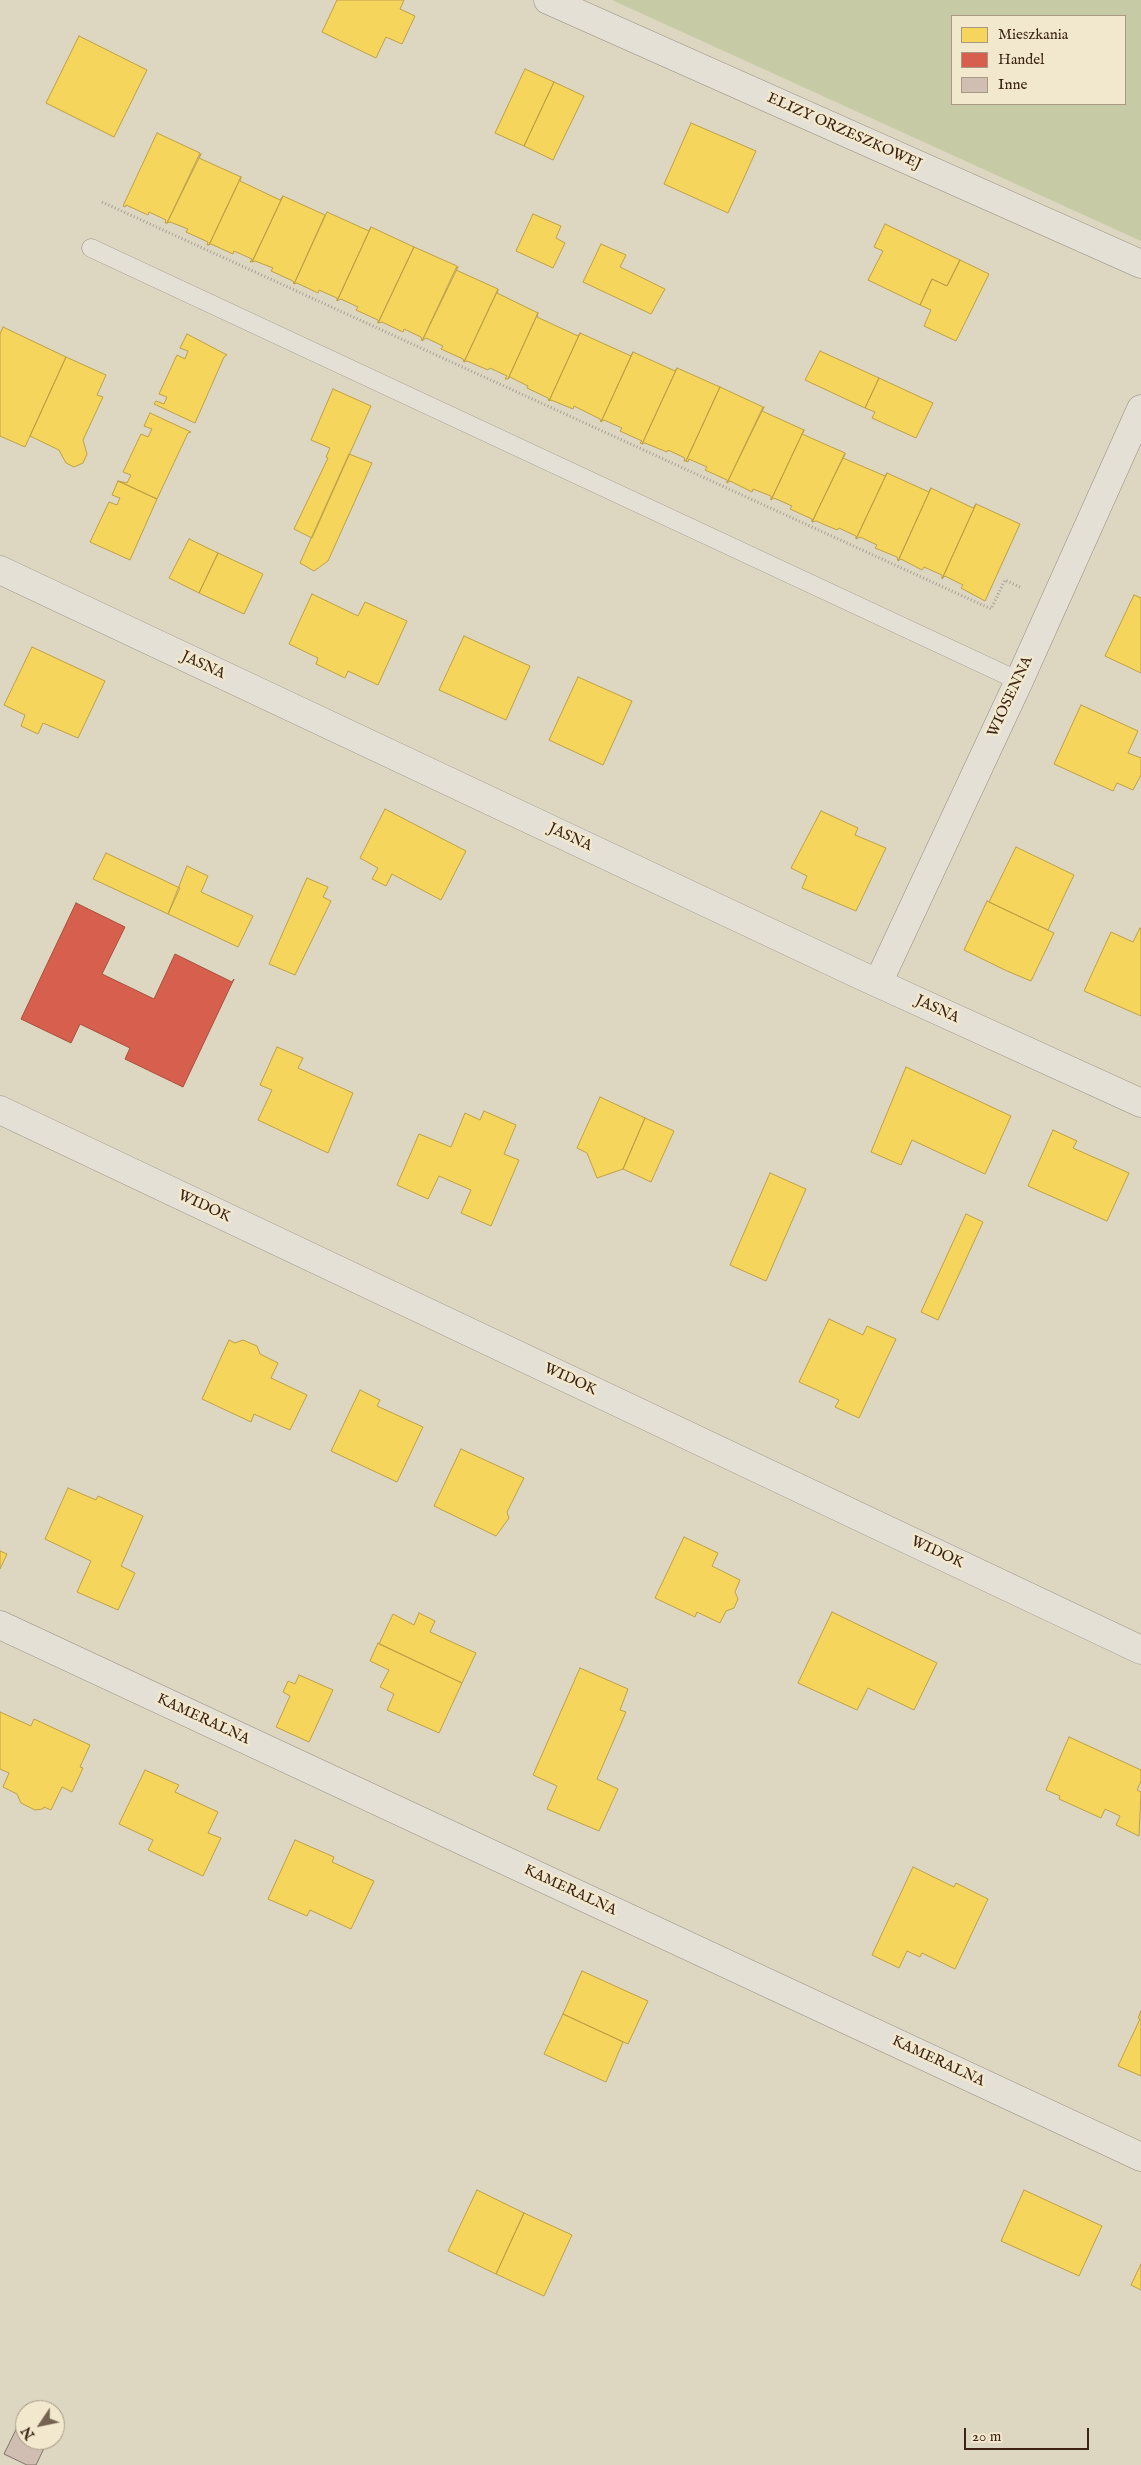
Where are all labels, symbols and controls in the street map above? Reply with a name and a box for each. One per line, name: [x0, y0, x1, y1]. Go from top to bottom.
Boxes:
legend: [951, 15, 1126, 105]
text: Mieszkania: [998, 25, 1068, 44]
text: Handel: [998, 50, 1044, 69]
text: Inne: [998, 75, 1027, 94]
street label: ELIZY ORZESZKOWEJ: [764, 90, 924, 174]
street label: JASNA: [178, 648, 228, 684]
street label: WIOSENNA: [984, 654, 1038, 740]
street label: JASNA: [545, 820, 595, 856]
street label: JASNA: [912, 992, 962, 1028]
street label: WIDOK: [175, 1187, 233, 1227]
street label: WIDOK: [541, 1360, 599, 1400]
street label: WIDOK: [908, 1533, 966, 1573]
street label: KAMERALNA: [154, 1691, 252, 1749]
street label: KAMERALNA: [521, 1862, 619, 1920]
street label: KAMERALNA: [889, 2033, 987, 2091]
north arrow: [15, 2400, 65, 2450]
scale bar: [966, 2418, 1091, 2450]
text: N: [18, 2423, 39, 2443]
text: 20 m: [972, 2427, 1001, 2446]

